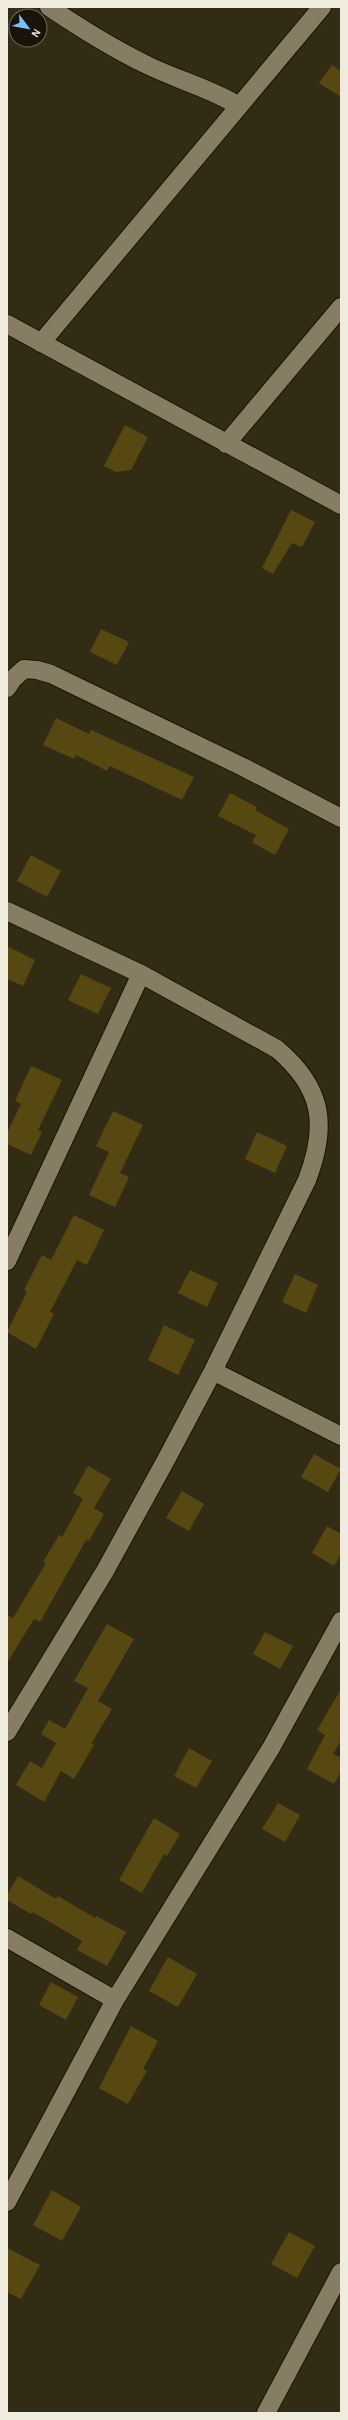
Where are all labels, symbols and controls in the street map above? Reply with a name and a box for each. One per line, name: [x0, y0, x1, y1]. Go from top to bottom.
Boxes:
north arrow: [8, 8, 48, 48]
text: N: [29, 27, 43, 39]

